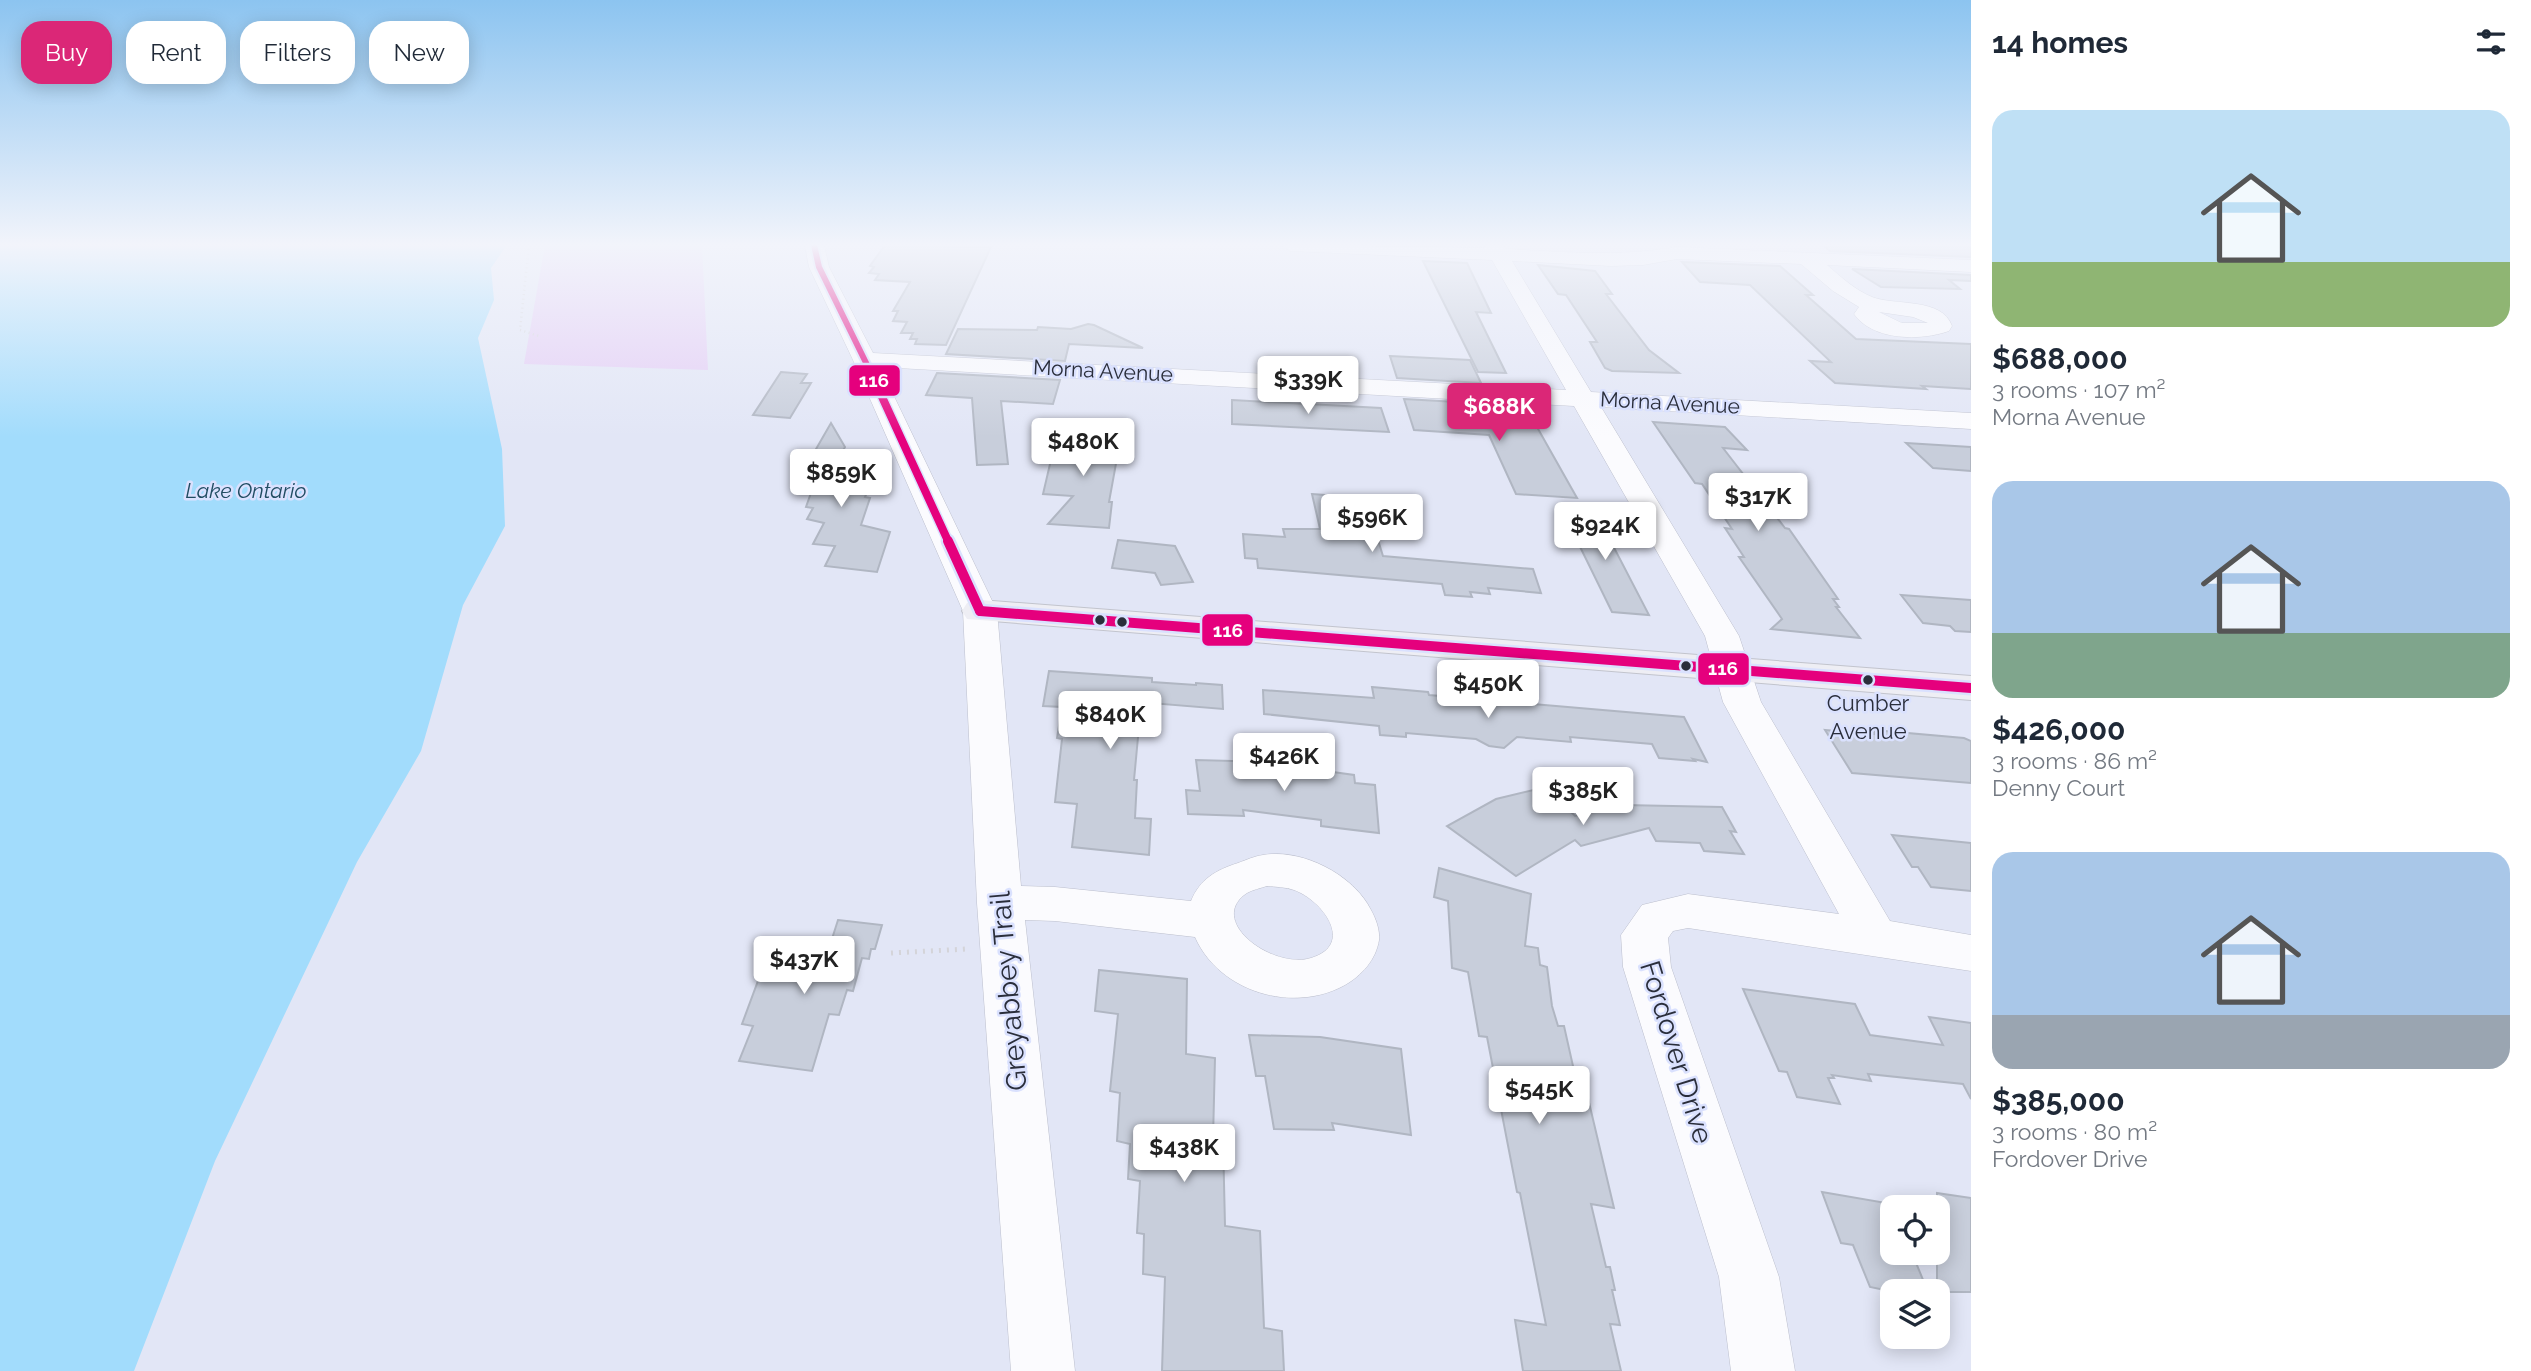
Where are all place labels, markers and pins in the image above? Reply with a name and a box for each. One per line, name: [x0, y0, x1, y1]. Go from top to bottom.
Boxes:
pin: $339K: [1259, 356, 1357, 416]
pin: $688K: [1450, 384, 1548, 443]
pin: $480K: [1034, 419, 1132, 478]
pin: $859K: [792, 449, 890, 509]
pin: $317K: [1709, 474, 1807, 533]
pin: $596K: [1323, 494, 1421, 554]
pin: $924K: [1556, 503, 1654, 562]
unlabelled marker: [1093, 613, 1107, 627]
unlabelled marker: [1115, 615, 1129, 629]
unlabelled marker: [1679, 659, 1693, 673]
pin: $450K: [1439, 660, 1537, 720]
marker: Cumber Avenue: [1861, 673, 1875, 687]
place label: Cumber Avenue: [1827, 690, 1910, 744]
pin: $840K: [1061, 692, 1159, 751]
pin: $426K: [1235, 734, 1333, 793]
pin: $385K: [1534, 768, 1632, 827]
pin: $437K: [755, 936, 853, 996]
pin: $545K: [1490, 1066, 1588, 1126]
pin: $438K: [1135, 1124, 1233, 1184]

